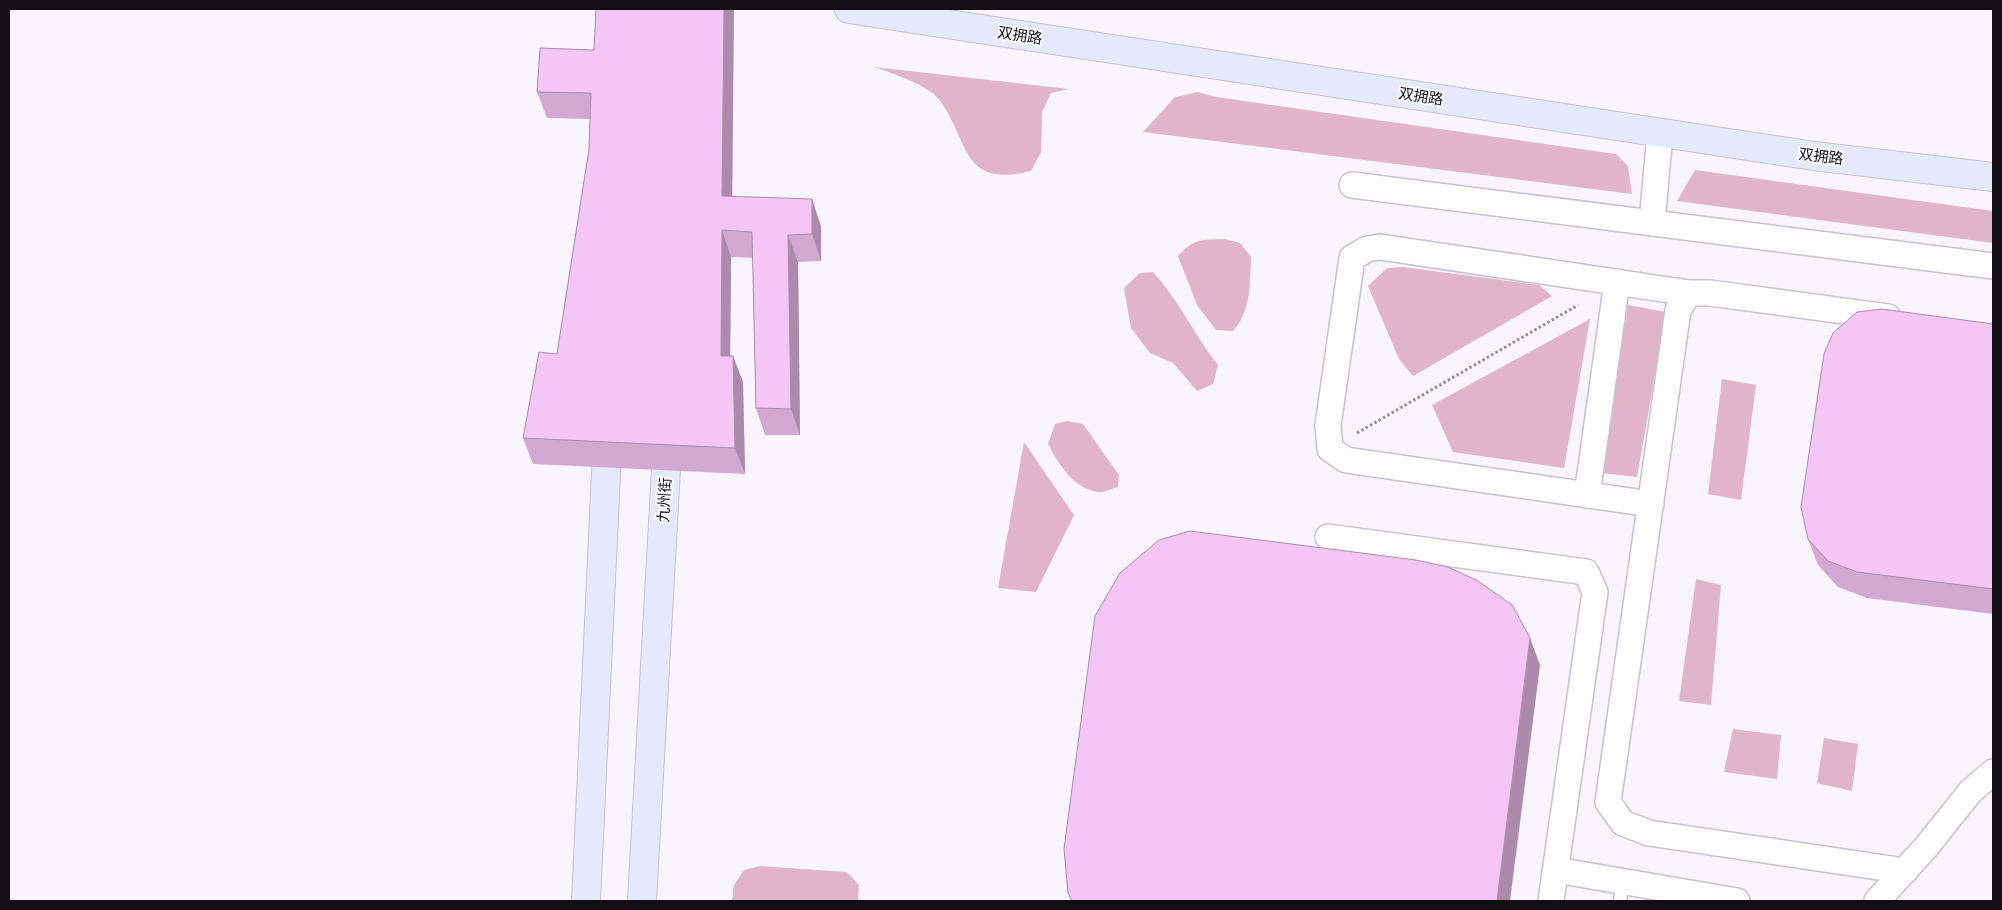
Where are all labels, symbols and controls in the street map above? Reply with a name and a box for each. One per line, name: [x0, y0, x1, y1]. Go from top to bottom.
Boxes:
street label: 双拥路: [996, 22, 1044, 48]
street label: 双拥路: [1397, 83, 1445, 109]
street label: 双拥路: [1798, 144, 1844, 168]
street label: 九州街: [653, 477, 675, 523]

